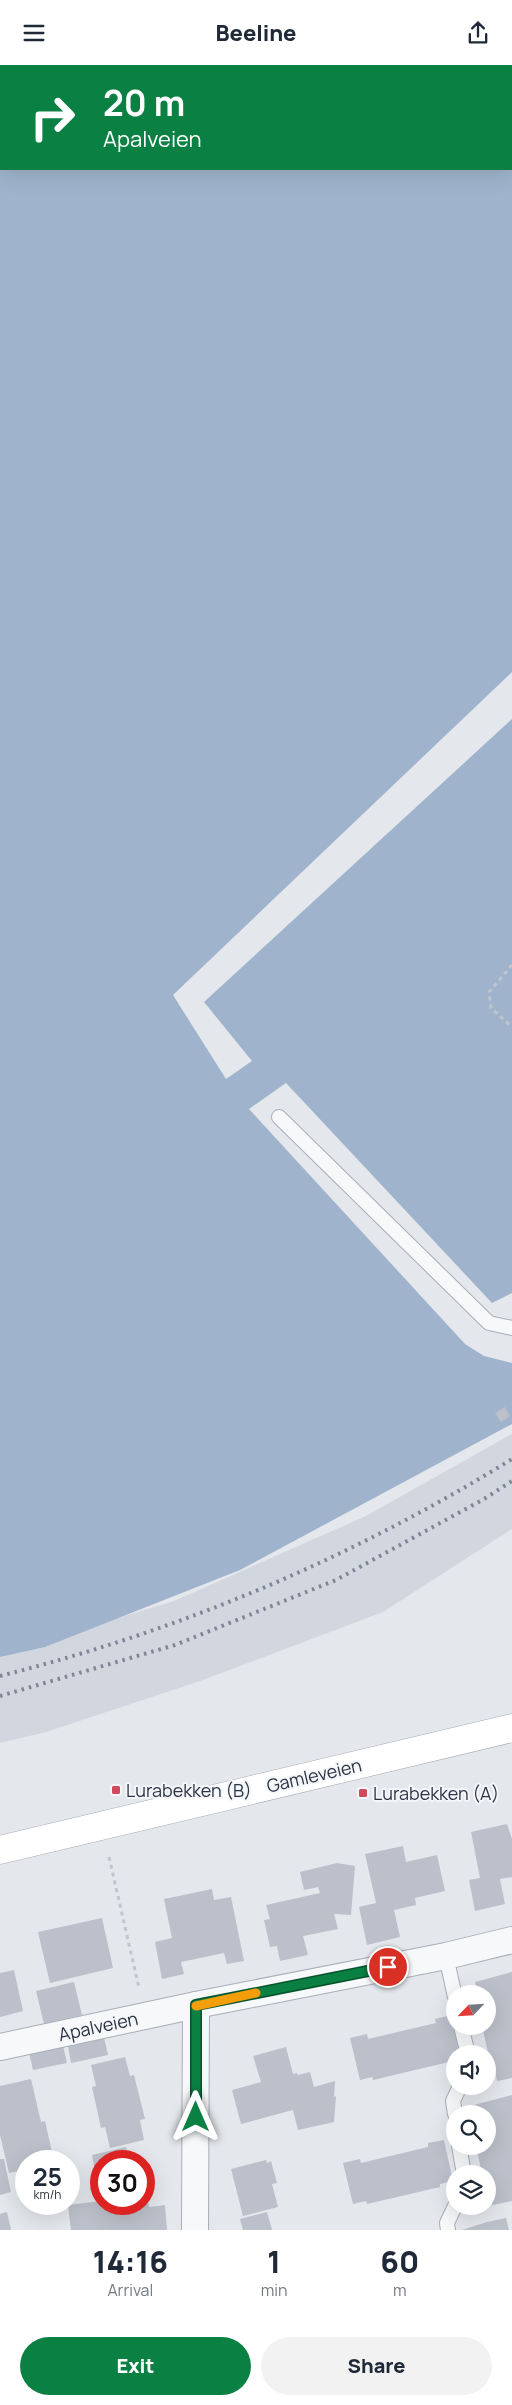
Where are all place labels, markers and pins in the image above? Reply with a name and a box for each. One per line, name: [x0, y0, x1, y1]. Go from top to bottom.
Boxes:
place label: Lurabekken (B): [126, 1778, 252, 1802]
place label: Lurabekken (A): [373, 1781, 499, 1805]
marker: Lurabekken (B): [110, 1784, 122, 1796]
marker: Lurabekken (A): [357, 1787, 369, 1799]
pin: [367, 1946, 409, 1988]

